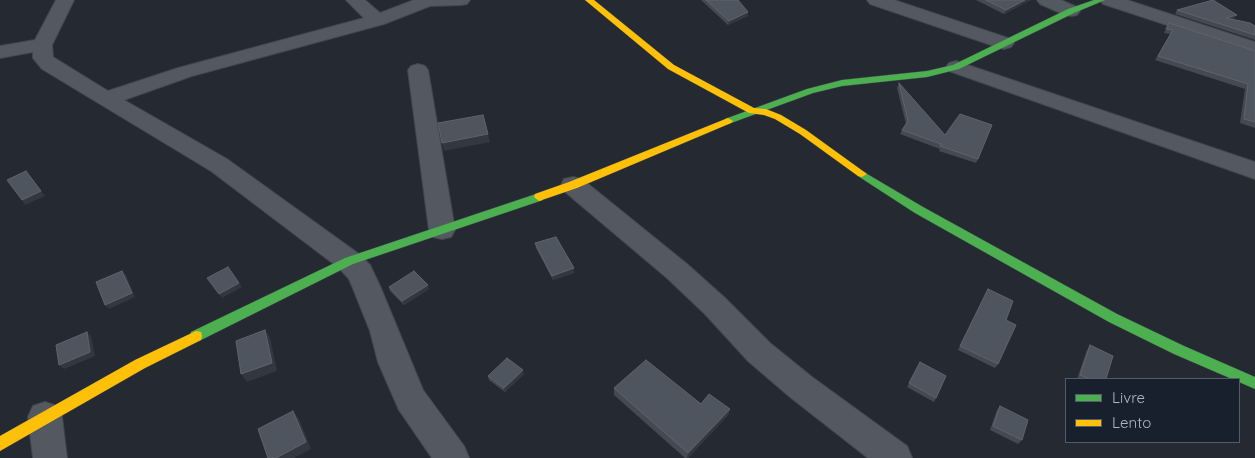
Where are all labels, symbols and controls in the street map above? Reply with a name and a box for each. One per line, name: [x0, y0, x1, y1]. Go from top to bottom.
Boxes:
legend: [1065, 378, 1240, 443]
text: Livre: [1112, 388, 1145, 407]
text: Lento: [1112, 413, 1151, 432]

